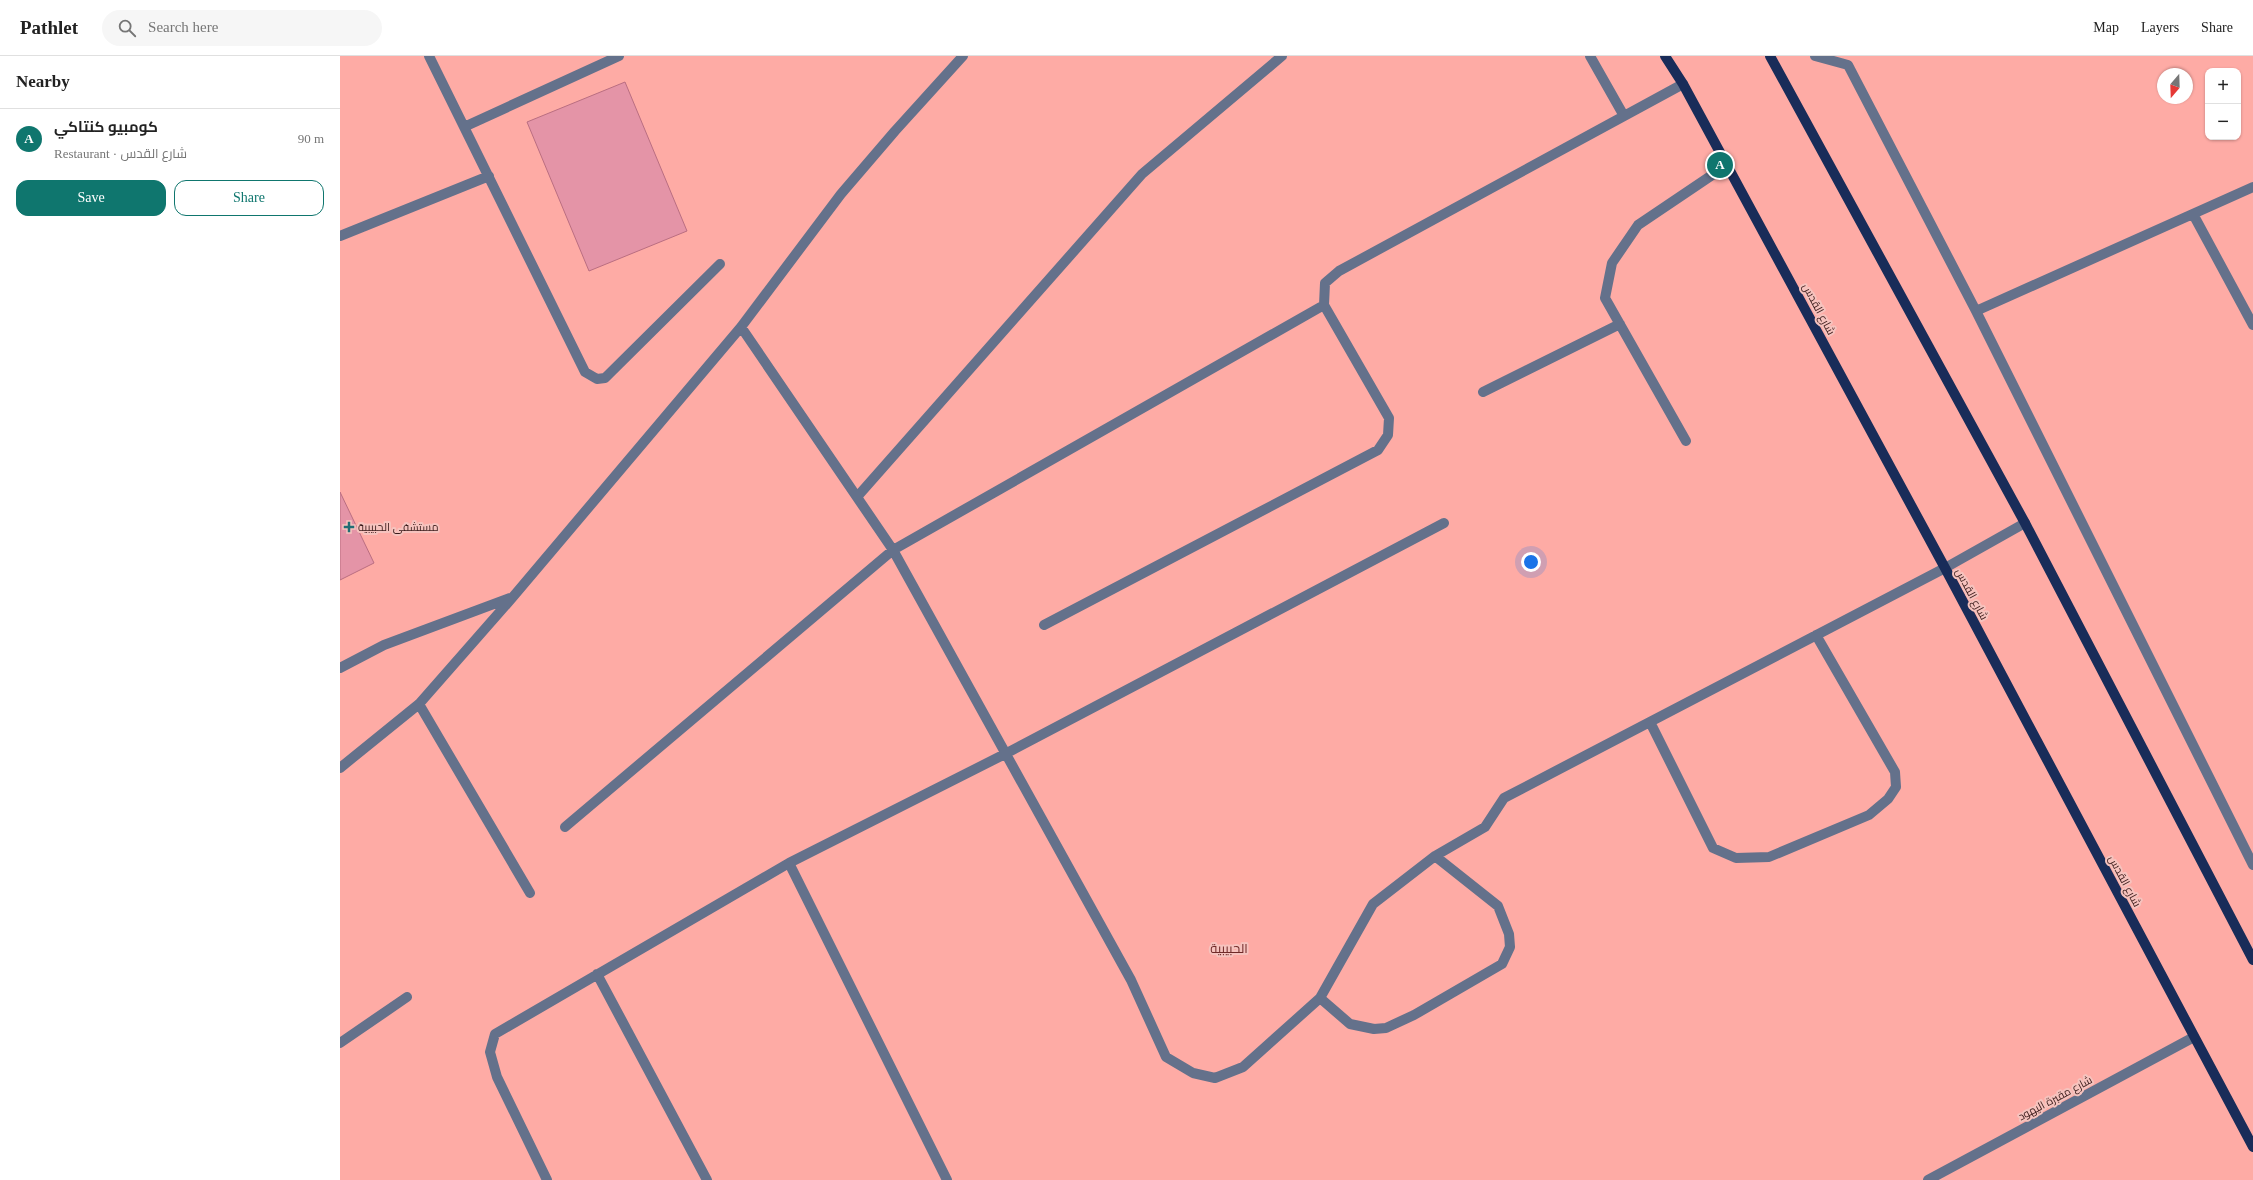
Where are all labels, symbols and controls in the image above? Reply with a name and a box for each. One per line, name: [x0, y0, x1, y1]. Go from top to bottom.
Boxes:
search box: [102, 10, 382, 46]
text: Pathlet: [20, 17, 78, 38]
icon: search: [116, 17, 138, 39]
text: Search here: [148, 19, 218, 35]
text: Map: [2093, 20, 2119, 35]
text: Layers: [2141, 20, 2179, 35]
text: Share: [2201, 20, 2233, 35]
north arrow: [2157, 68, 2193, 104]
map controls: [2205, 68, 2241, 140]
button: +: [2205, 68, 2241, 104]
text: Nearby: [16, 72, 70, 91]
button: −: [2205, 104, 2241, 140]
text: كومبيو كنتاكي: [54, 119, 158, 135]
text: A: [24, 131, 34, 146]
text: 90 m: [298, 131, 324, 146]
text: Restaurant · شارع القدس: [54, 146, 187, 161]
pin: A: [1707, 150, 1733, 180]
button: Save: [16, 180, 166, 216]
button: Share: [174, 180, 324, 216]
street label: شارع القدس: [1799, 281, 1838, 338]
marker: مستشفى الحبيبية: [343, 521, 355, 533]
place label: مستشفى الحبيبية: [358, 521, 439, 534]
your location: [1521, 552, 1541, 572]
street label: شارع القدس: [1952, 566, 1991, 623]
street label: شارع القدس: [2105, 853, 2144, 910]
district label: الحبيبية: [1210, 941, 1248, 956]
street label: شارع مقبرة اليهود: [2016, 1073, 2095, 1124]

